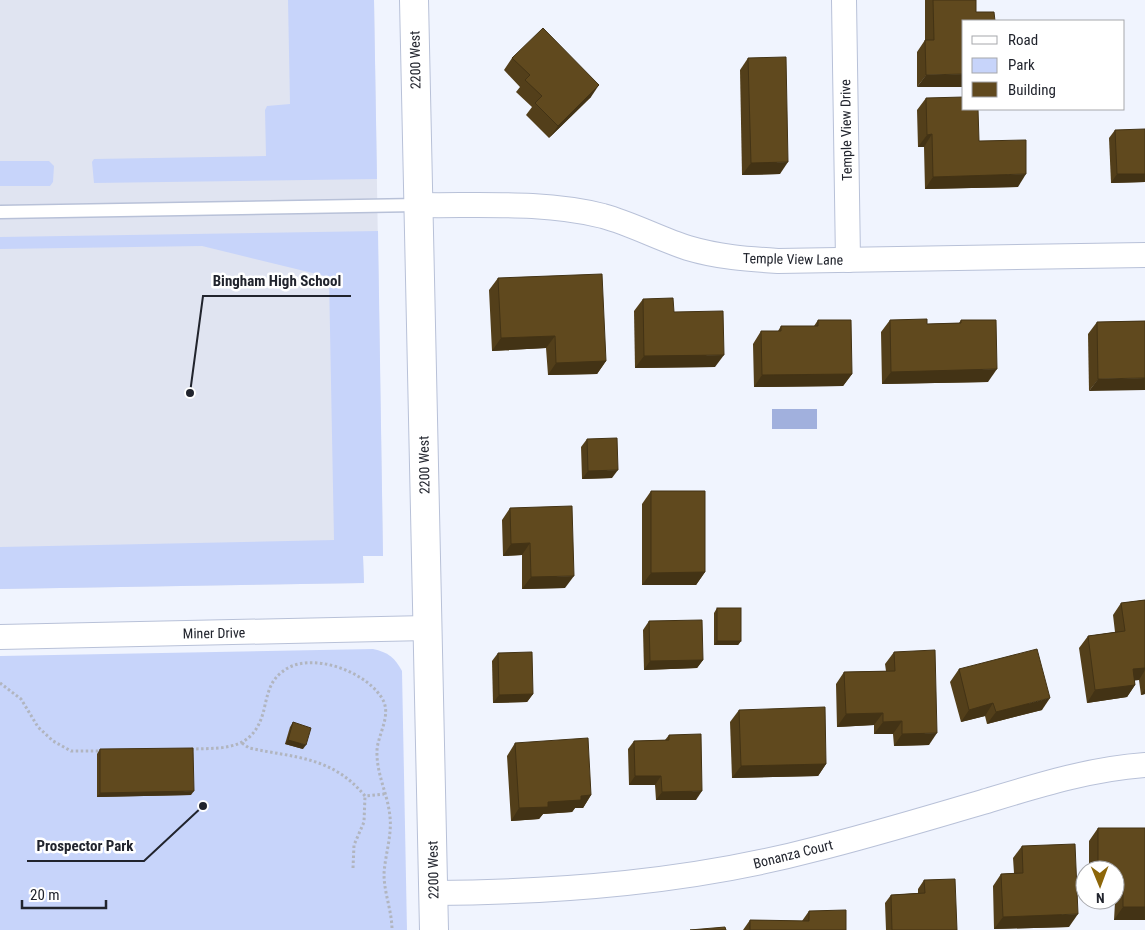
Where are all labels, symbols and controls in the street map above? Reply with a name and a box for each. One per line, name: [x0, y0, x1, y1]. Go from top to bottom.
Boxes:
legend: [962, 20, 1125, 110]
street label: 2200 West: [406, 31, 424, 89]
text: Road: [1008, 31, 1038, 49]
text: Park: [1008, 56, 1035, 74]
street label: Temple View Drive: [837, 79, 855, 181]
text: Building: [1008, 81, 1056, 99]
street label: Temple View Lane: [743, 250, 844, 268]
callout: Bingham High School: [203, 266, 351, 296]
text: Bingham High School: [213, 272, 341, 290]
street label: 2200 West: [415, 436, 433, 494]
street label: Miner Drive: [183, 624, 246, 642]
callout: Prospector Park: [27, 831, 144, 861]
street label: Bonanza Court: [752, 836, 834, 872]
text: Prospector Park: [37, 837, 134, 855]
street label: 2200 West: [424, 841, 442, 899]
north arrow: [1075, 860, 1125, 910]
scale bar: [22, 878, 106, 910]
text: 20 m: [30, 886, 60, 904]
text: N: [1096, 890, 1105, 906]

